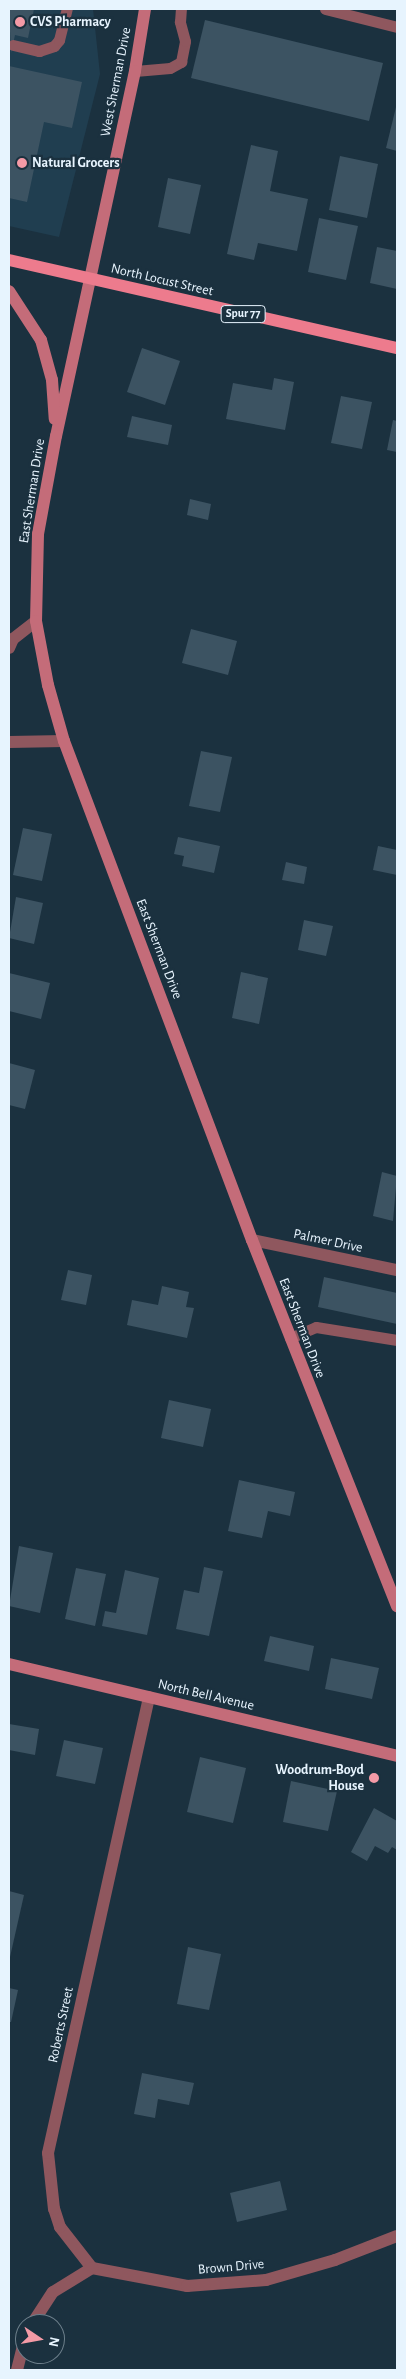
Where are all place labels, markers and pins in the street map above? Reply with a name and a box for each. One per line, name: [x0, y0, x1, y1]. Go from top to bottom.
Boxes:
place label: CVS Pharmacy: [30, 14, 111, 30]
marker: CVS Pharmacy: [14, 16, 26, 28]
place label: Natural Grocers: [32, 155, 120, 171]
marker: Natural Grocers: [16, 157, 28, 169]
place label: Woodrum-Boyd House: [275, 1762, 364, 1794]
marker: Woodrum-Boyd House: [368, 1772, 380, 1784]

